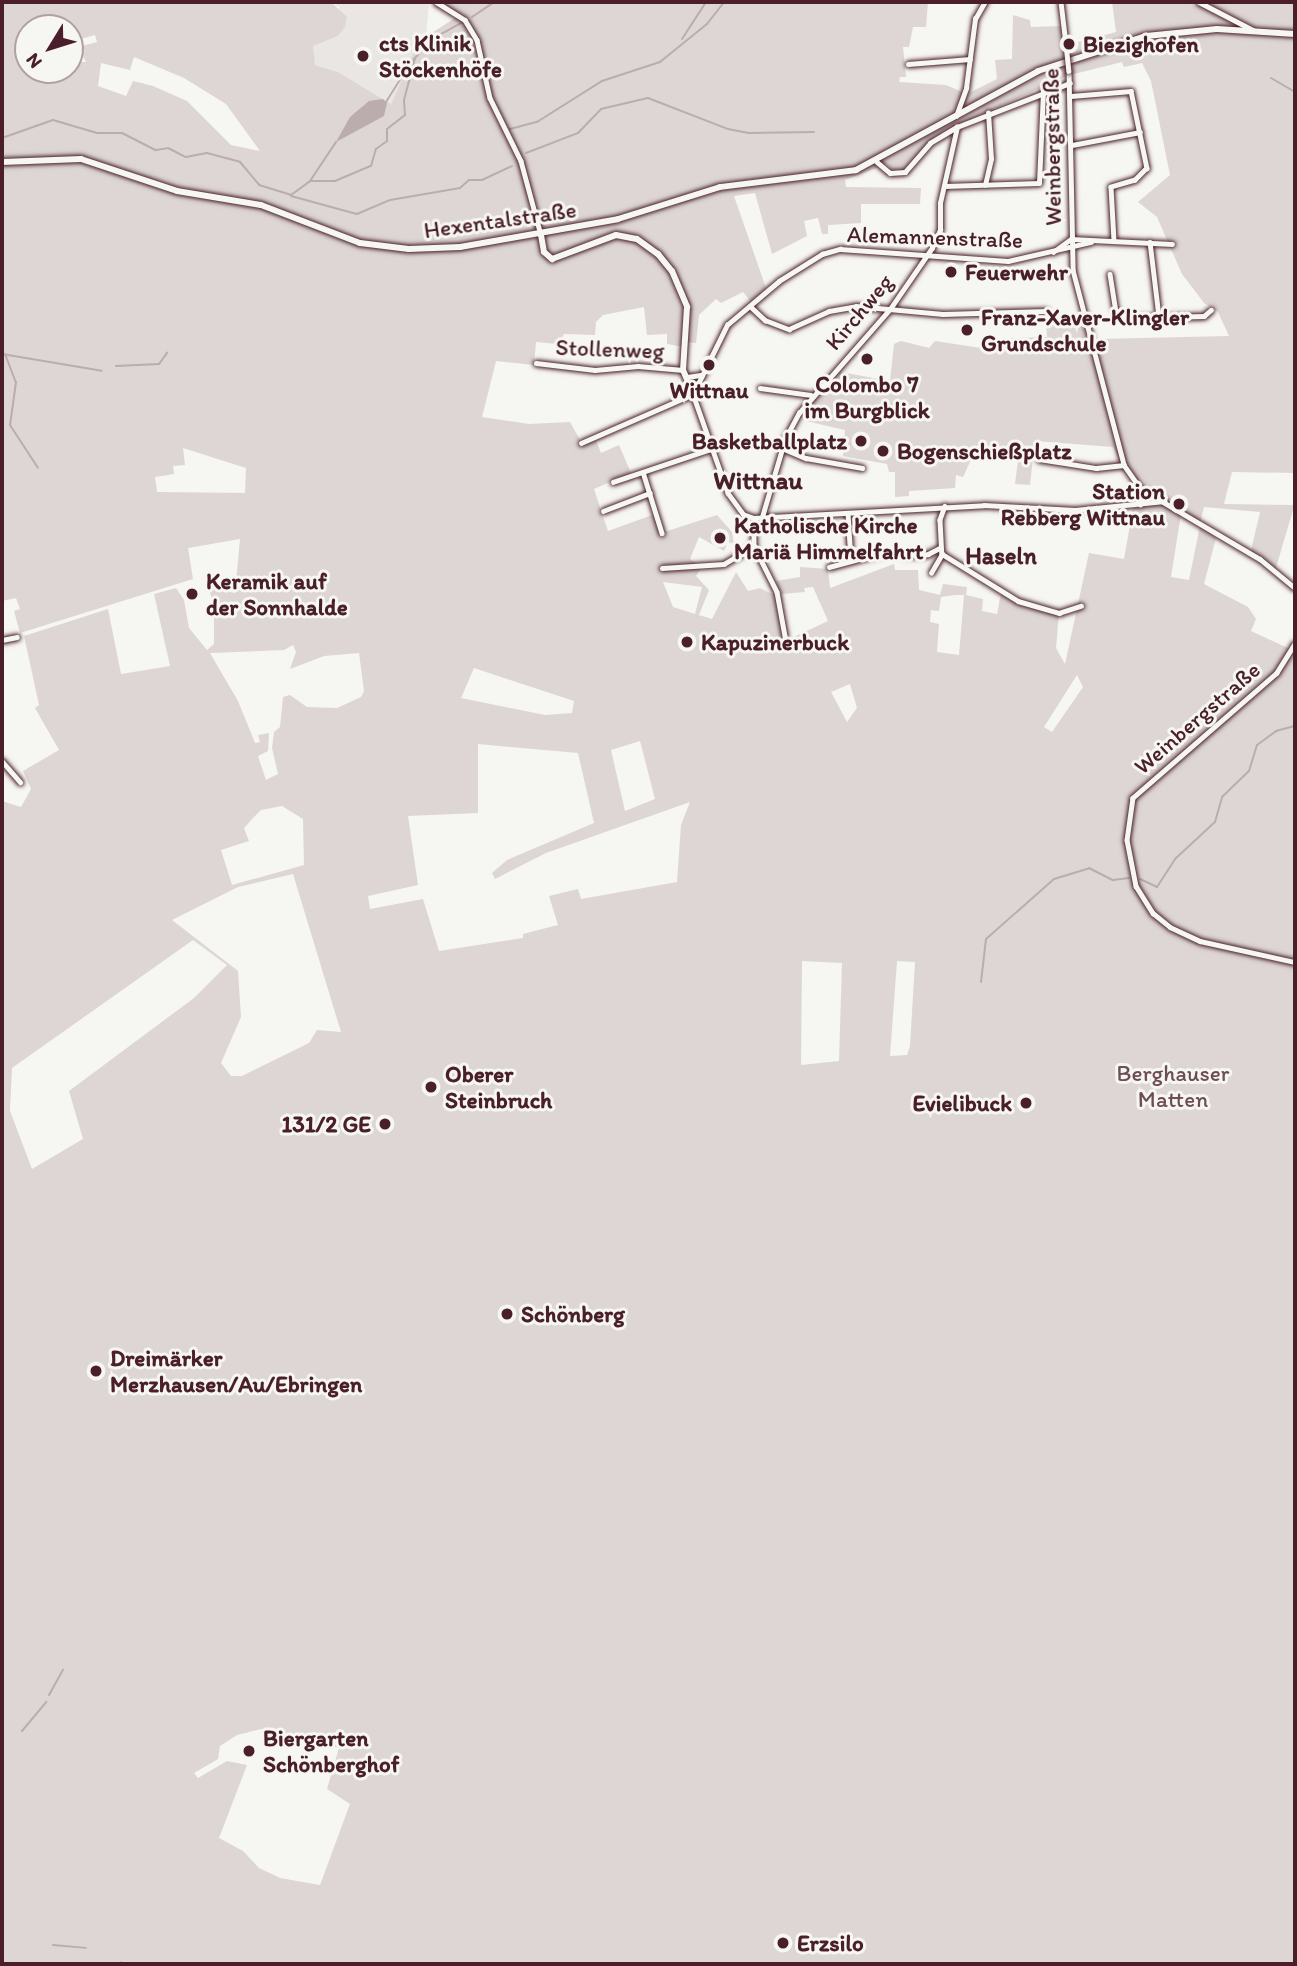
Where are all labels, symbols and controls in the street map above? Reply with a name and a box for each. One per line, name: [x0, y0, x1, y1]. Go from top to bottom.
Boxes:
north arrow: [14, 14, 84, 84]
place label: cts Klinik Stöckenhöfe: [379, 29, 502, 83]
place label: Biezighofen: [1083, 30, 1199, 58]
marker: Biezighofen: [1061, 36, 1077, 52]
marker: cts Klinik Stöckenhöfe: [353, 46, 373, 66]
text: N: [21, 49, 47, 73]
street label: Weinbergstraße: [1037, 68, 1067, 226]
street label: Hexentalstraße: [422, 196, 578, 244]
street label: Alemannenstraße: [847, 220, 1023, 254]
place label: Feuerwehr: [965, 258, 1068, 286]
marker: Feuerwehr: [943, 264, 959, 280]
street label: Kirchweg: [819, 268, 899, 356]
place label: Franz-Xaver-Klingler Grundschule: [981, 303, 1189, 357]
marker: Franz-Xaver-Klingler Grundschule: [959, 322, 975, 338]
street label: Stollenweg: [555, 333, 665, 365]
marker: Colombo 7 im Burgblick: [859, 351, 875, 367]
marker: Wittnau: [701, 357, 717, 373]
place label: Colombo 7 im Burgblick: [804, 370, 930, 424]
place label: Wittnau: [669, 376, 749, 404]
place label: Basketballplatz: [692, 427, 847, 455]
marker: Basketballplatz: [853, 433, 869, 449]
place label: Bogenschießplatz: [897, 437, 1072, 465]
marker: Bogenschießplatz: [875, 443, 891, 459]
district label: Wittnau: [713, 465, 803, 497]
place label: Station Rebberg Wittnau: [1000, 477, 1165, 531]
marker: Station Rebberg Wittnau: [1171, 496, 1187, 512]
place label: Katholische Kirche Mariä Himmelfahrt: [734, 511, 924, 565]
marker: Katholische Kirche Mariä Himmelfahrt: [712, 530, 728, 546]
district label: Haseln: [965, 542, 1037, 570]
place label: Keramik auf der Sonnhalde: [206, 567, 347, 621]
marker: Keramik auf der Sonnhalde: [184, 586, 200, 602]
place label: Kapuzinerbuck: [701, 628, 849, 656]
marker: Kapuzinerbuck: [679, 634, 695, 650]
street label: Weinbergstraße: [1128, 656, 1266, 780]
park label: Berghauser Matten: [1117, 1059, 1229, 1113]
place label: Oberer Steinbruch: [445, 1060, 552, 1114]
marker: Oberer Steinbruch: [423, 1079, 439, 1095]
place label: Evielibuck: [912, 1089, 1012, 1117]
marker: Evielibuck: [1018, 1095, 1034, 1111]
place label: 131/2 GE: [282, 1110, 371, 1138]
marker: 131/2 GE: [377, 1116, 393, 1132]
place label: Schönberg: [521, 1300, 625, 1328]
marker: Schönberg: [499, 1306, 515, 1322]
place label: Dreimärker Merzhausen/Au/Ebringen: [110, 1344, 362, 1398]
marker: Dreimärker Merzhausen/Au/Ebringen: [88, 1363, 104, 1379]
place label: Biergarten Schönberghof: [263, 1724, 399, 1778]
marker: Biergarten Schönberghof: [241, 1743, 257, 1759]
place label: Erzsilo: [797, 1929, 864, 1957]
marker: Erzsilo: [775, 1935, 791, 1951]

